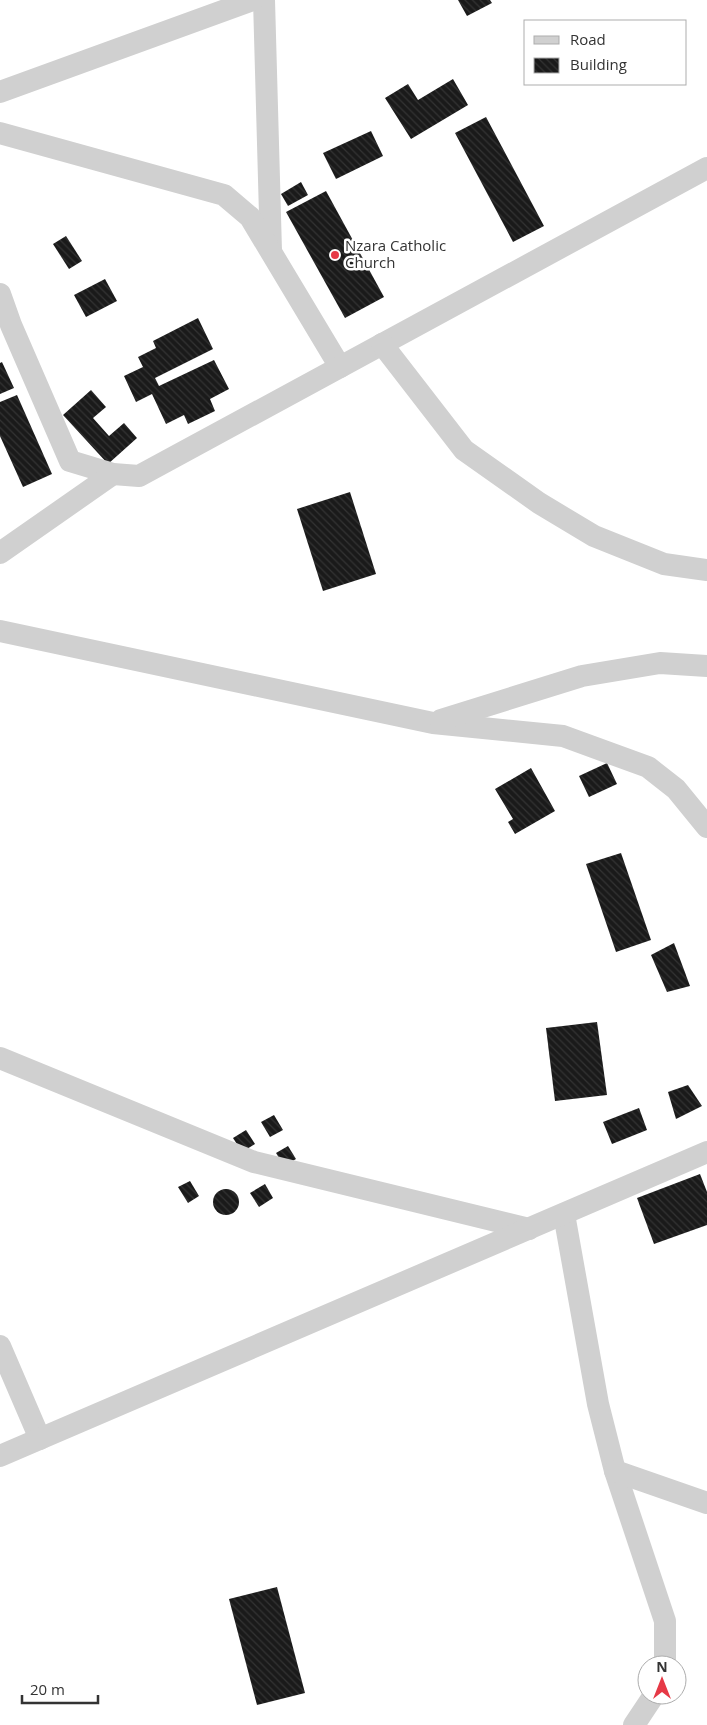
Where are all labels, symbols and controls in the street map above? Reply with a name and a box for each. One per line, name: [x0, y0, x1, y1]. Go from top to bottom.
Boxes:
legend: [524, 20, 687, 85]
text: Road: [570, 29, 606, 49]
text: Building: [570, 54, 627, 74]
place label: Nzara Catholic Church: [345, 235, 446, 272]
marker: Nzara Catholic Church: [329, 249, 341, 261]
north arrow: [637, 1655, 687, 1705]
text: N: [656, 1657, 668, 1676]
scale bar: [22, 1672, 99, 1704]
text: 20 m: [30, 1679, 65, 1699]

